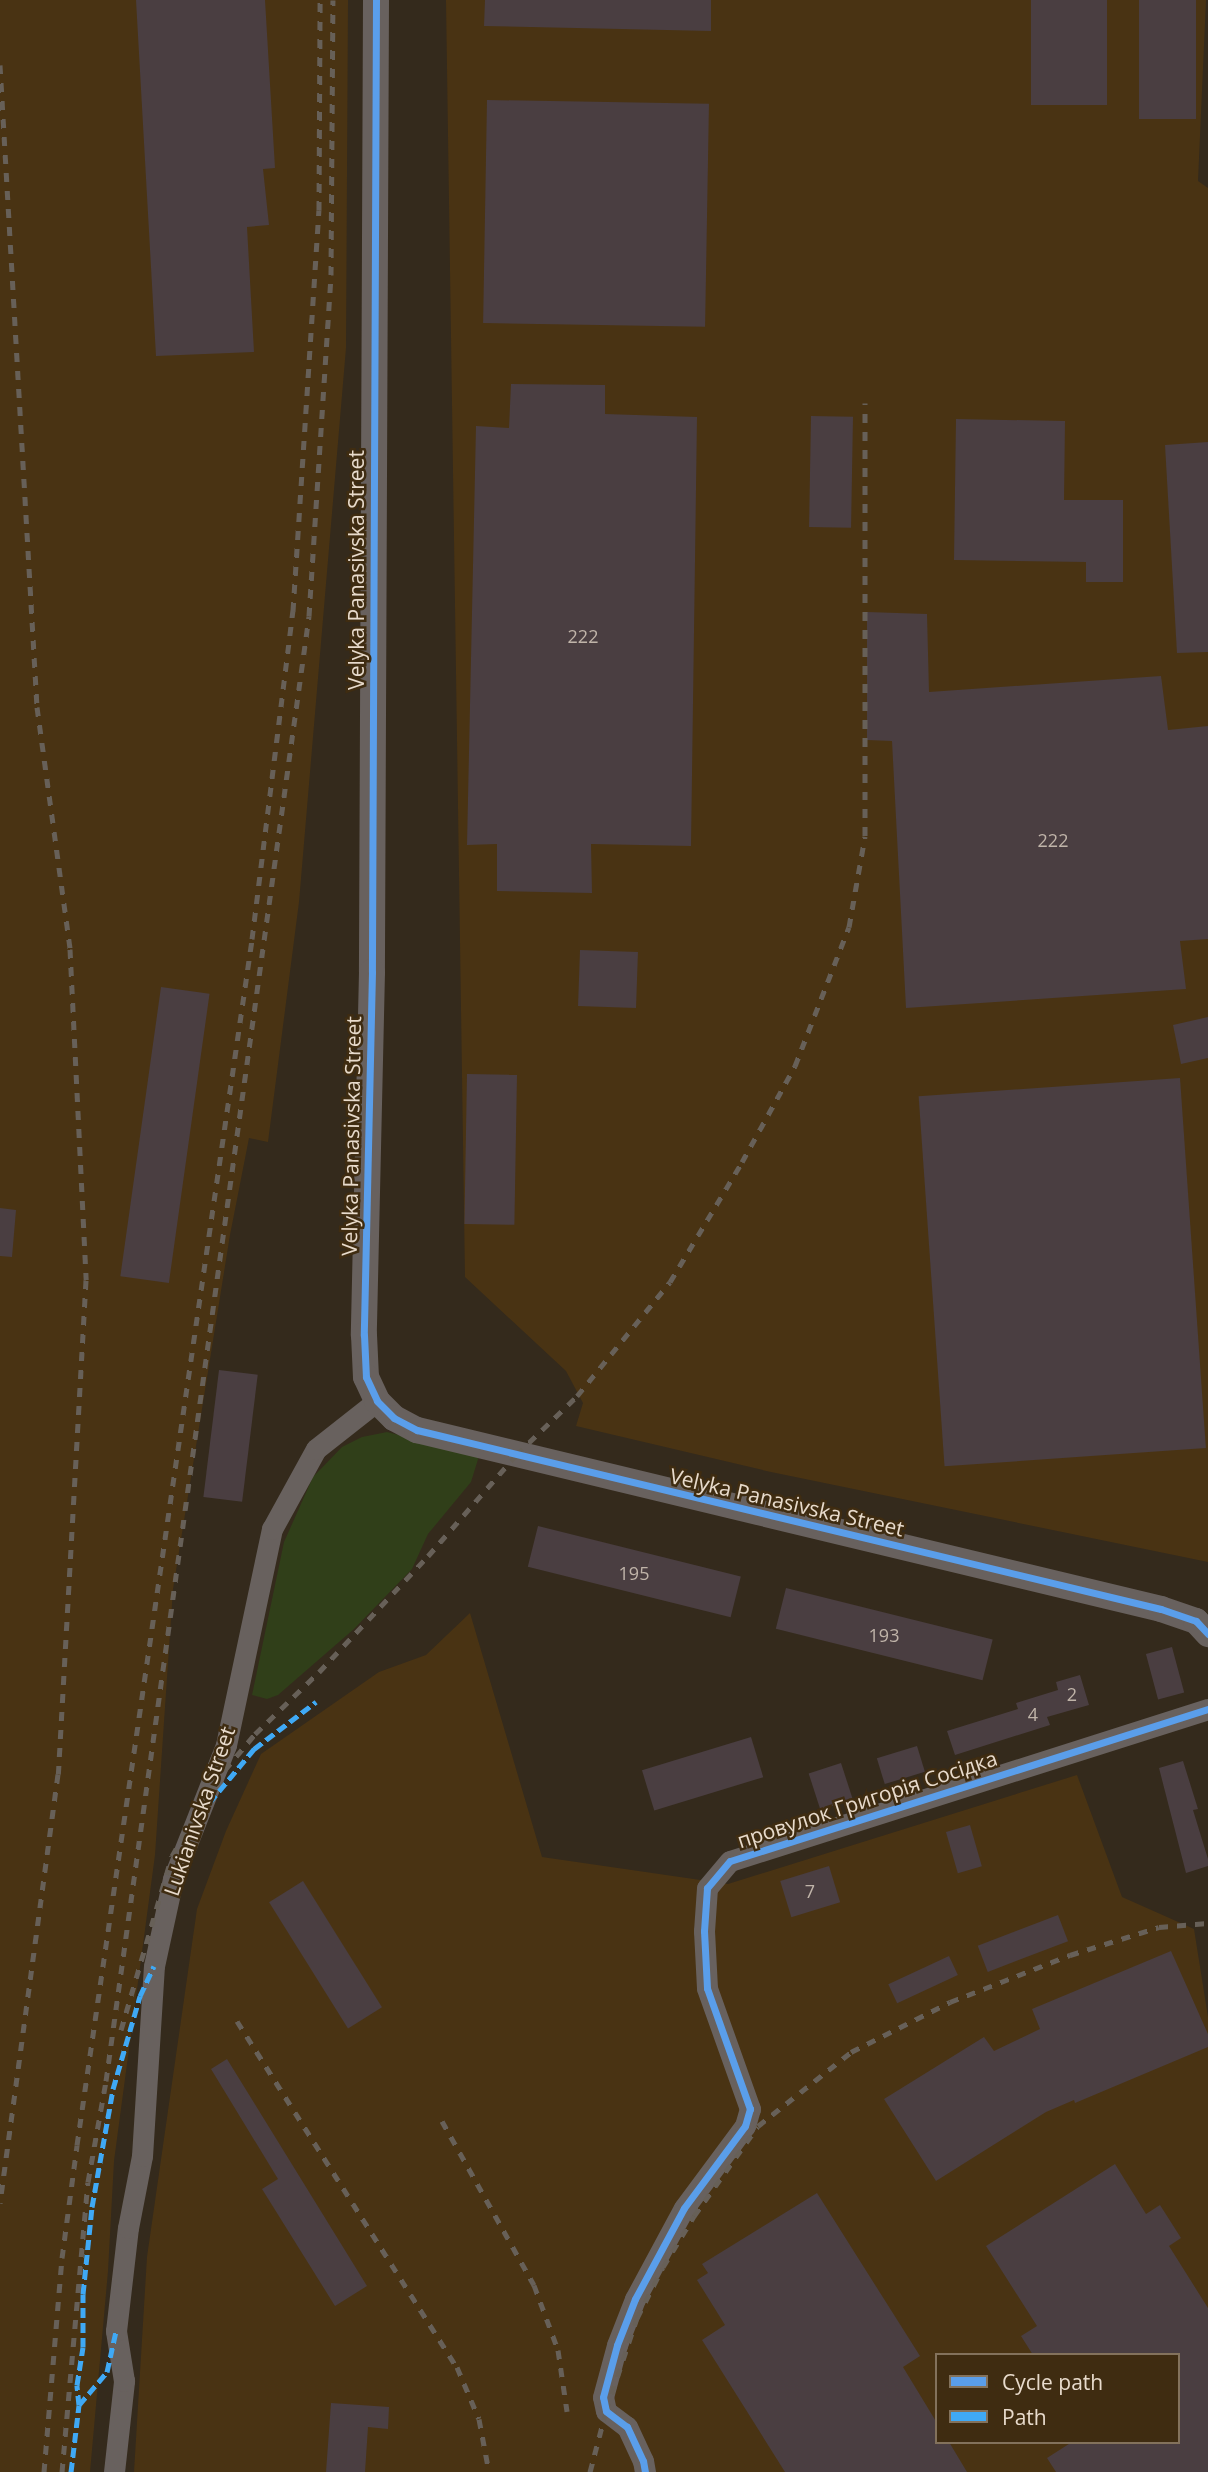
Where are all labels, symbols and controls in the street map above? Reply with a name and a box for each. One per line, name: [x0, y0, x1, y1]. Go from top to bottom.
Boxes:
street label: Velyka Panasivska Street: [343, 450, 369, 690]
house number: 222: [568, 625, 598, 647]
house number: 222: [1038, 829, 1068, 851]
street label: Velyka Panasivska Street: [336, 1016, 366, 1256]
street label: Velyka Panasivska Street: [667, 1463, 907, 1541]
house number: 195: [619, 1562, 649, 1584]
house number: 193: [869, 1624, 899, 1646]
house number: 2: [1067, 1683, 1077, 1705]
house number: 4: [1028, 1703, 1038, 1725]
street label: Lukianivska Street: [158, 1723, 240, 1899]
street label: провулок Григорія Сосідка: [734, 1745, 1000, 1853]
house number: 7: [805, 1880, 815, 1902]
legend: [935, 2353, 1180, 2444]
text: Cycle path: [1002, 2368, 1103, 2396]
text: Path: [1002, 2403, 1047, 2431]

